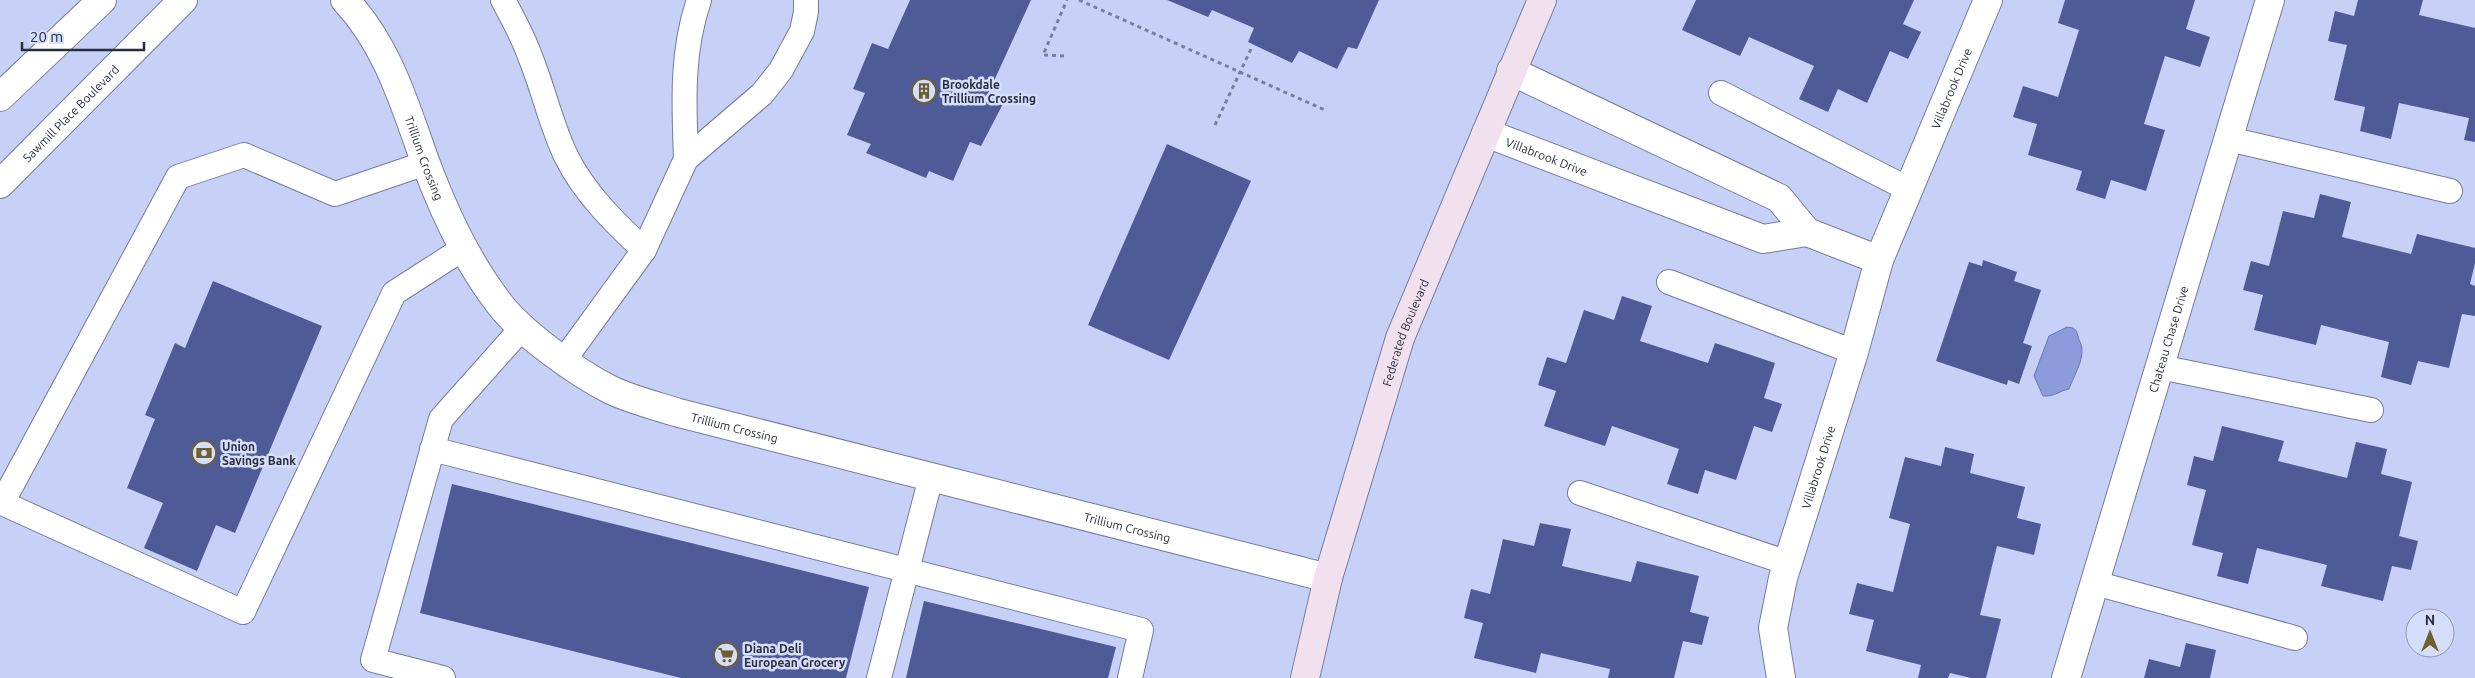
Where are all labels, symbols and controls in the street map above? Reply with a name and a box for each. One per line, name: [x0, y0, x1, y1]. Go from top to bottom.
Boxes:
scale bar: [22, 20, 145, 52]
text: 20 m: [30, 28, 63, 45]
street label: Villabrook Drive: [1928, 46, 1974, 131]
street label: Sawmill Place Boulevard: [20, 62, 121, 164]
building icon: Brookdale Trillium Crossing: [911, 78, 937, 104]
place label: Brookdale Trillium Crossing: [942, 78, 1036, 105]
street label: Trillium Crossing: [403, 114, 446, 202]
street label: Villabrook Drive: [1504, 135, 1589, 178]
street label: Federated Boulevard: [1379, 277, 1431, 388]
street label: Chateau Chase Drive: [2146, 284, 2190, 394]
street label: Trillium Crossing: [690, 410, 779, 444]
street label: Villabrook Drive: [1799, 424, 1837, 510]
bank icon: Union Savings Bank: [191, 440, 217, 466]
place label: Union Savings Bank: [222, 440, 296, 467]
street label: Trillium Crossing: [1083, 510, 1172, 544]
north arrow: [2405, 608, 2455, 658]
text: N: [2425, 612, 2435, 628]
supermarket icon: Diana Deli European Grocery: [713, 642, 739, 668]
place label: Diana Deli European Grocery: [744, 642, 846, 669]

